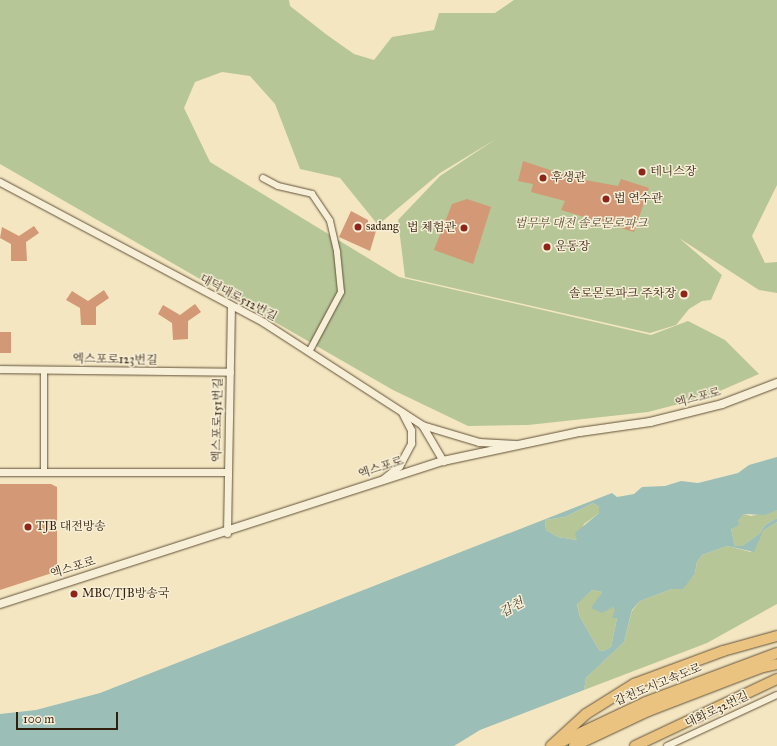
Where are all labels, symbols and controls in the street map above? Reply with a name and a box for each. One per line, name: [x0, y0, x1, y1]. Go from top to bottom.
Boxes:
place label: 테니스장: [650, 165, 696, 179]
marker: 테니스장: [637, 167, 647, 177]
place label: 후생관: [551, 171, 586, 185]
marker: 후생관: [538, 173, 548, 183]
place label: 법 연수관: [614, 192, 663, 206]
marker: 법 연수관: [601, 194, 611, 204]
park label: 법무부 대전 솔로몬로파크: [515, 217, 647, 231]
place label: sadang: [366, 220, 399, 234]
place label: 법 체험관: [407, 221, 456, 235]
marker: sadang: [353, 222, 363, 232]
marker: 법 체험관: [459, 223, 469, 233]
place label: 운동장: [555, 240, 590, 254]
marker: 운동장: [542, 242, 552, 252]
street label: 대덕대로512번길: [197, 272, 279, 324]
place label: 솔로몬로파크 주차장: [569, 287, 676, 301]
marker: 솔로몬로파크 주차장: [679, 289, 689, 299]
street label: 엑스포로123번길: [72, 352, 158, 368]
street label: 엑스포로151번길: [210, 378, 226, 462]
street label: 엑스포로: [674, 385, 722, 411]
street label: 엑스포로: [357, 454, 405, 482]
place label: TJB 대전방송: [36, 520, 106, 534]
marker: TJB 대전방송: [23, 522, 33, 532]
street label: 엑스포로: [49, 554, 97, 582]
place label: MBC/TJB방송국: [82, 587, 169, 601]
marker: MBC/TJB방송국: [69, 589, 79, 599]
water label: 갑천: [497, 595, 527, 621]
street label: 갑천도시고속도로: [612, 661, 704, 709]
street label: 대화로32번길: [683, 689, 751, 731]
scale bar: [18, 704, 120, 730]
text: 100 m: [23, 712, 54, 726]

